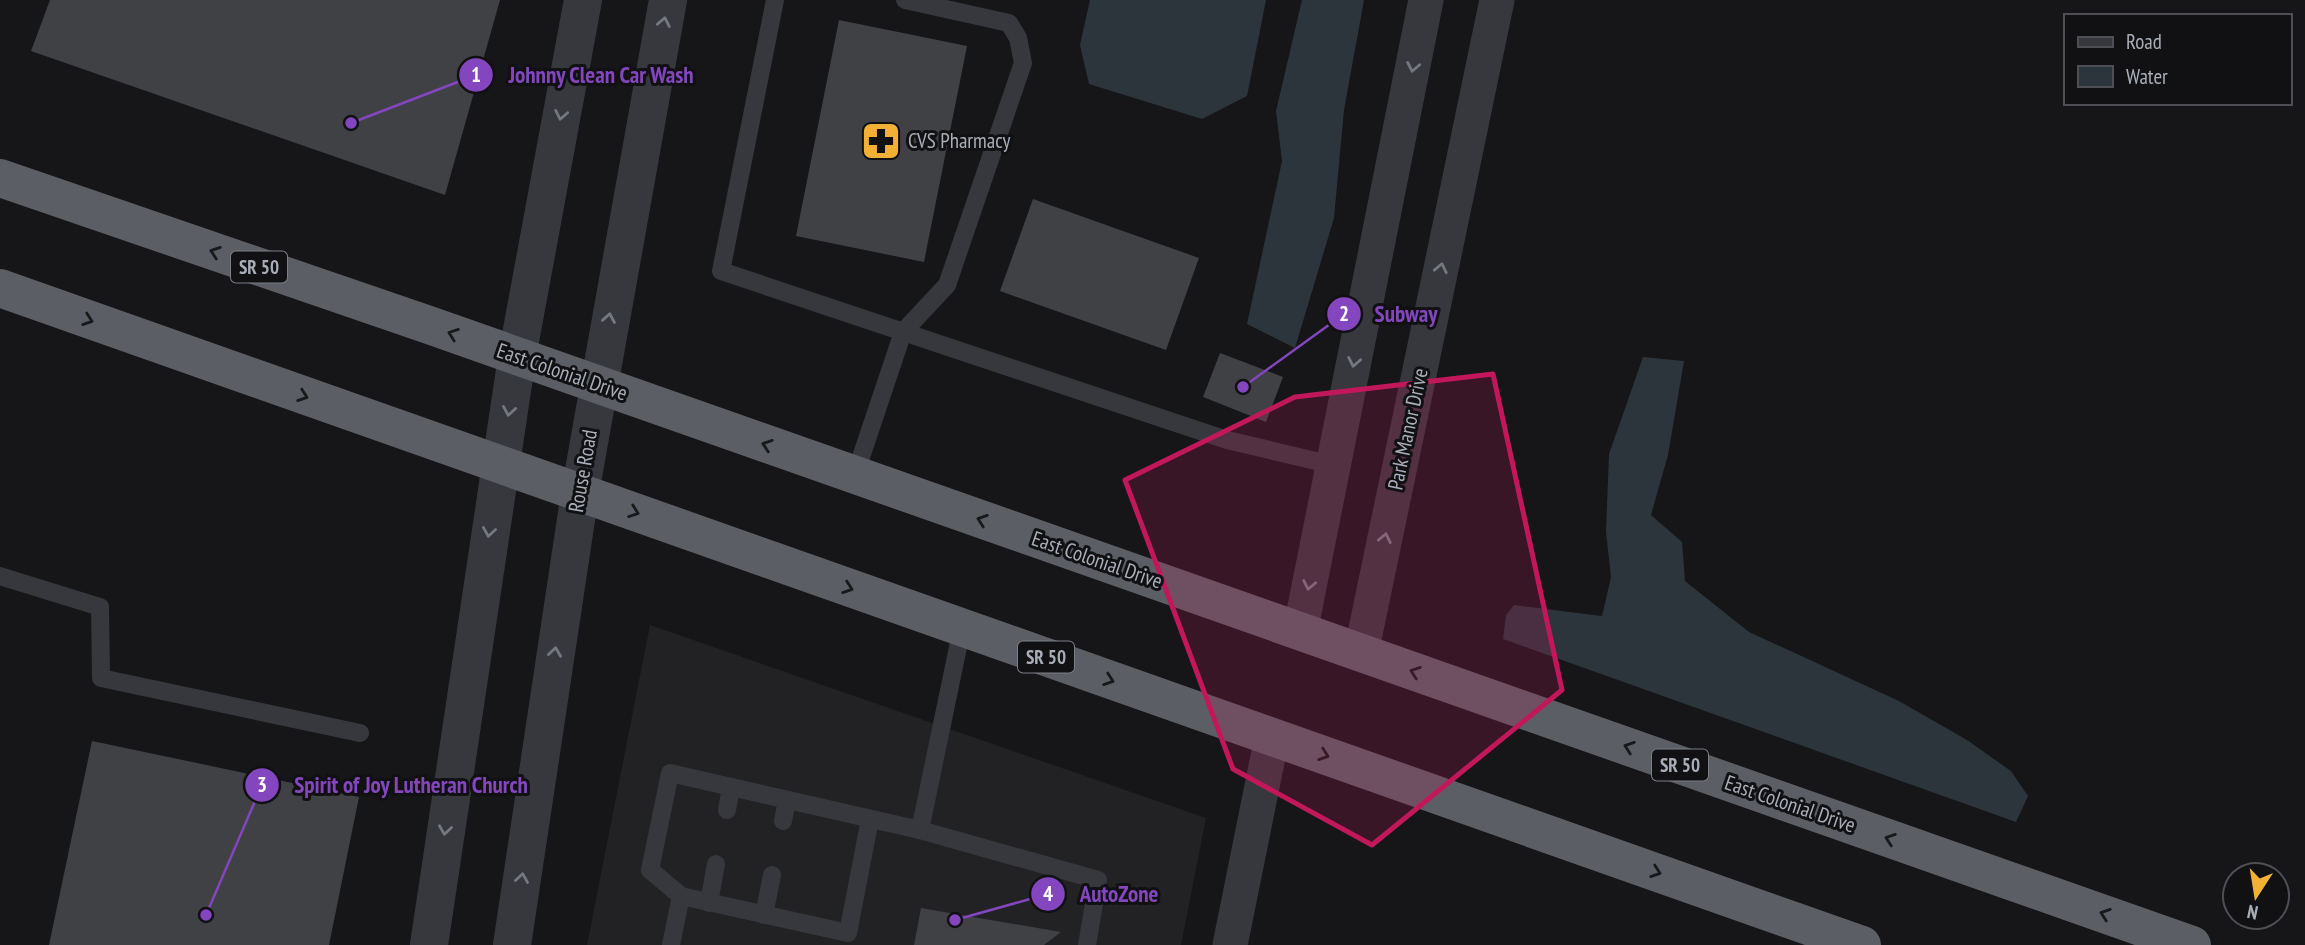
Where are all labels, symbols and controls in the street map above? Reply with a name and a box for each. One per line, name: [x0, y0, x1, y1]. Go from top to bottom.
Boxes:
legend: [2064, 14, 2291, 105]
one-way arrow: [656, 16, 671, 28]
text: Road: [2126, 28, 2162, 55]
callout: Johnny Clean Car Wash: [459, 53, 709, 97]
text: Johnny Clean Car Wash: [507, 60, 694, 89]
text: 1: [471, 61, 481, 88]
one-way arrow: [1406, 61, 1421, 73]
text: Water: [2126, 63, 2168, 90]
one-way arrow: [554, 109, 569, 121]
pharmacy icon: CVS Pharmacy: [860, 120, 902, 162]
place label: CVS Pharmacy: [908, 127, 1010, 154]
one-way arrow: [209, 246, 221, 260]
road number: SR 50: [231, 252, 287, 282]
one-way arrow: [1433, 262, 1448, 274]
callout: Subway: [1326, 292, 1452, 336]
text: Subway: [1375, 299, 1438, 328]
text: 2: [1339, 300, 1349, 327]
one-way arrow: [82, 312, 94, 326]
one-way arrow: [601, 312, 616, 324]
one-way arrow: [448, 328, 460, 342]
street label: East Colonial Drive: [493, 337, 631, 407]
one-way arrow: [1347, 356, 1362, 368]
street label: Park Manor Drive: [1381, 366, 1434, 492]
one-way arrow: [296, 387, 308, 401]
one-way arrow: [502, 405, 517, 417]
street label: Rouse Road: [562, 427, 603, 514]
one-way arrow: [761, 439, 774, 453]
one-way arrow: [627, 504, 639, 518]
one-way arrow: [976, 514, 988, 528]
street label: East Colonial Drive: [1028, 525, 1166, 595]
one-way arrow: [482, 527, 497, 538]
one-way arrow: [1376, 532, 1391, 544]
one-way arrow: [1303, 579, 1318, 591]
one-way arrow: [842, 580, 854, 594]
road number: SR 50: [1018, 642, 1074, 672]
one-way arrow: [547, 647, 562, 658]
one-way arrow: [1409, 666, 1421, 680]
one-way arrow: [1103, 672, 1115, 686]
one-way arrow: [1624, 741, 1636, 755]
one-way arrow: [1317, 747, 1329, 761]
road number: SR 50: [1652, 750, 1708, 780]
callout: Spirit of Joy Lutheran Church: [245, 763, 543, 807]
street label: East Colonial Drive: [1721, 769, 1859, 839]
text: Spirit of Joy Lutheran Church: [294, 770, 528, 799]
text: 3: [257, 771, 267, 798]
one-way arrow: [438, 824, 453, 836]
one-way arrow: [1885, 833, 1897, 847]
north arrow: [2221, 861, 2291, 931]
one-way arrow: [1650, 864, 1662, 878]
one-way arrow: [514, 872, 529, 883]
callout: AutoZone: [1031, 872, 1173, 916]
text: AutoZone: [1079, 879, 1159, 908]
text: 4: [1043, 880, 1053, 907]
text: N: [2245, 900, 2260, 925]
one-way arrow: [2099, 908, 2111, 922]

